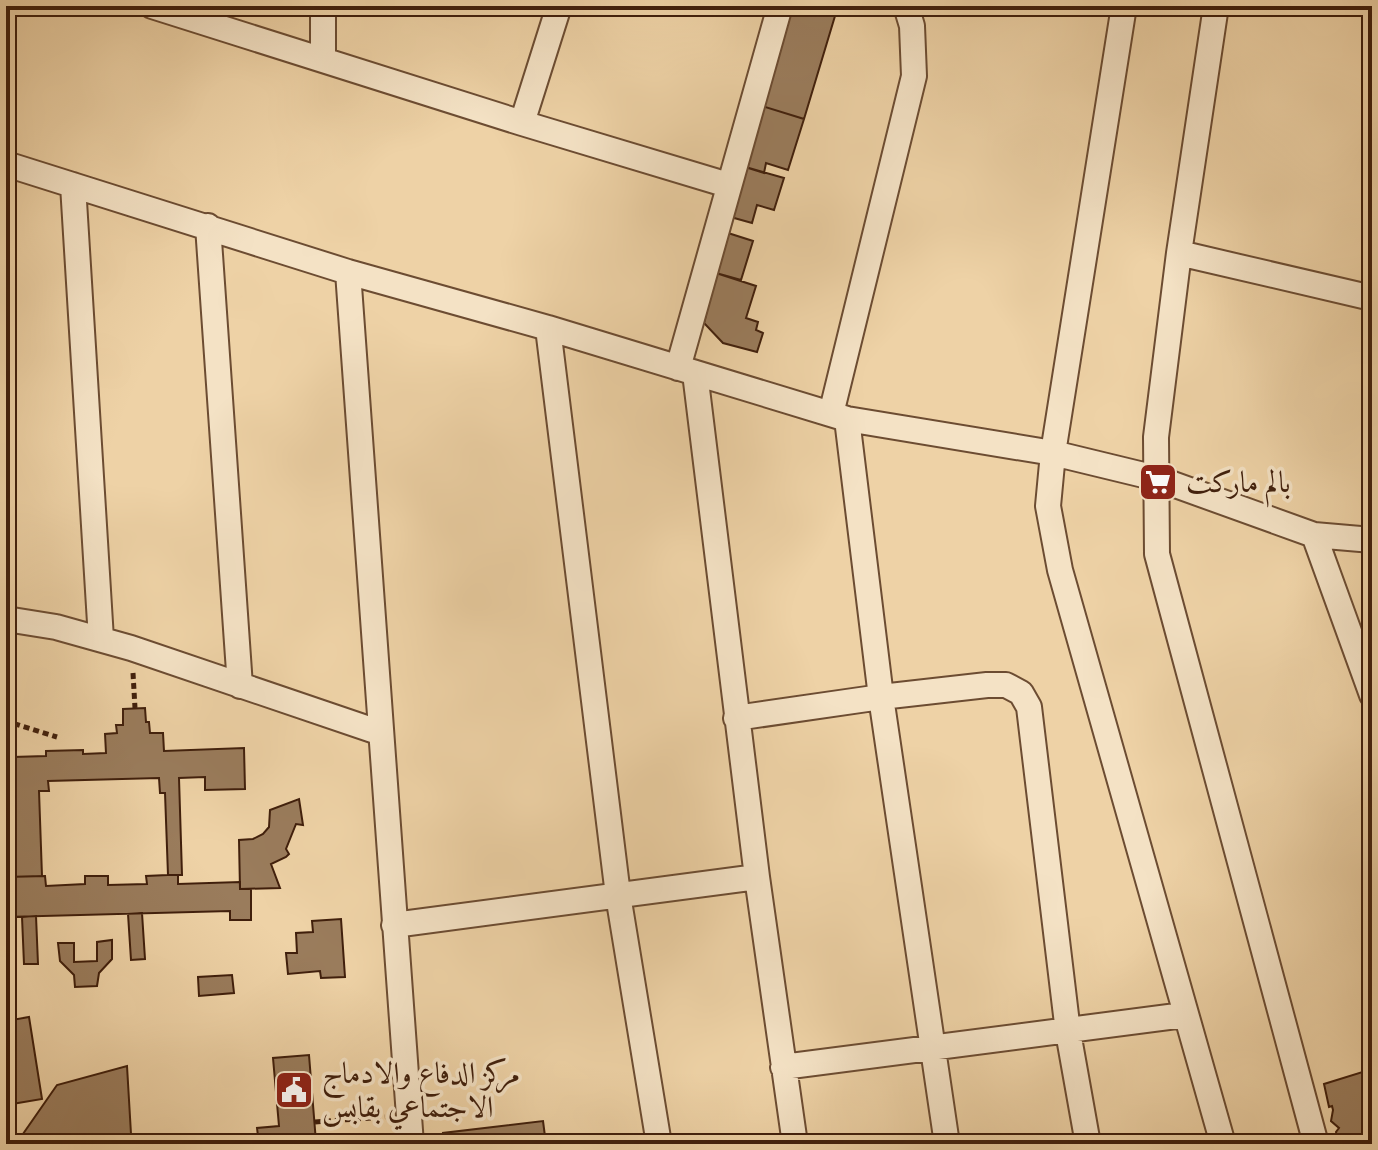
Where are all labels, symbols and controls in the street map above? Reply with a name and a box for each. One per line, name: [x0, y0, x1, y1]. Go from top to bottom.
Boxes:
supermarket icon: بالم ماركت: [1137, 461, 1179, 503]
place label: بالم ماركت: [1186, 465, 1291, 508]
place label: مركز الدفاع والادماج الاجتماعي بقابس: [322, 1056, 520, 1131]
public building icon: مركز الدفاع والادماج الاجتماعي بقابس: [273, 1069, 315, 1111]

